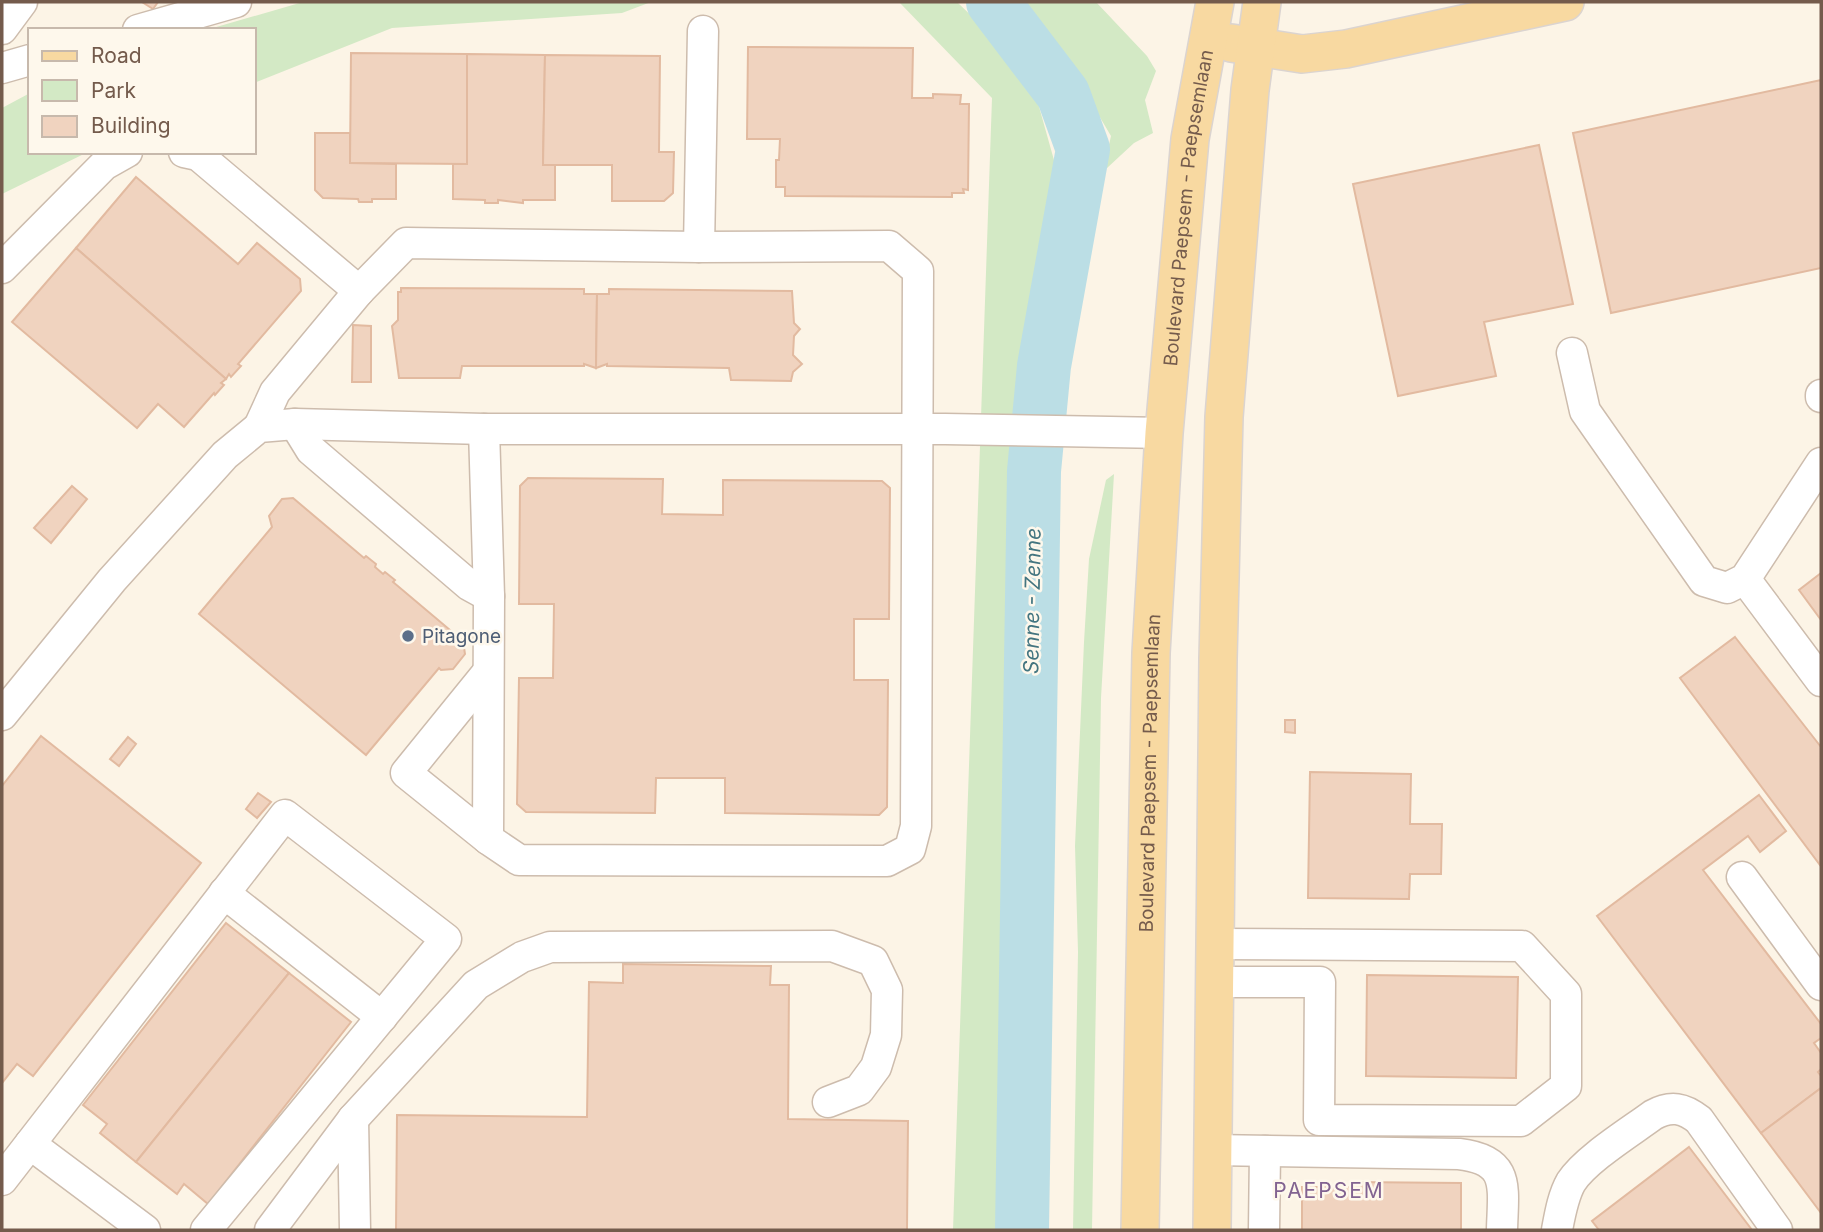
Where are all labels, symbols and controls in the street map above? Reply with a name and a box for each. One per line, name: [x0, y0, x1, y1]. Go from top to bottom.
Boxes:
legend: [28, 28, 256, 154]
text: Road: [91, 43, 142, 68]
street label: Boulevard Paepsem - Paepsemlaan: [1158, 48, 1218, 367]
text: Park: [91, 78, 136, 103]
text: Building: [91, 113, 171, 138]
water label: Senne - Zenne: [1018, 528, 1046, 674]
street label: Boulevard Paepsem - Paepsemlaan: [1134, 613, 1165, 933]
place label: Pitagone: [422, 625, 501, 648]
marker: Pitagone: [400, 628, 416, 644]
district label: PAEPSEM: [1273, 1178, 1385, 1203]

